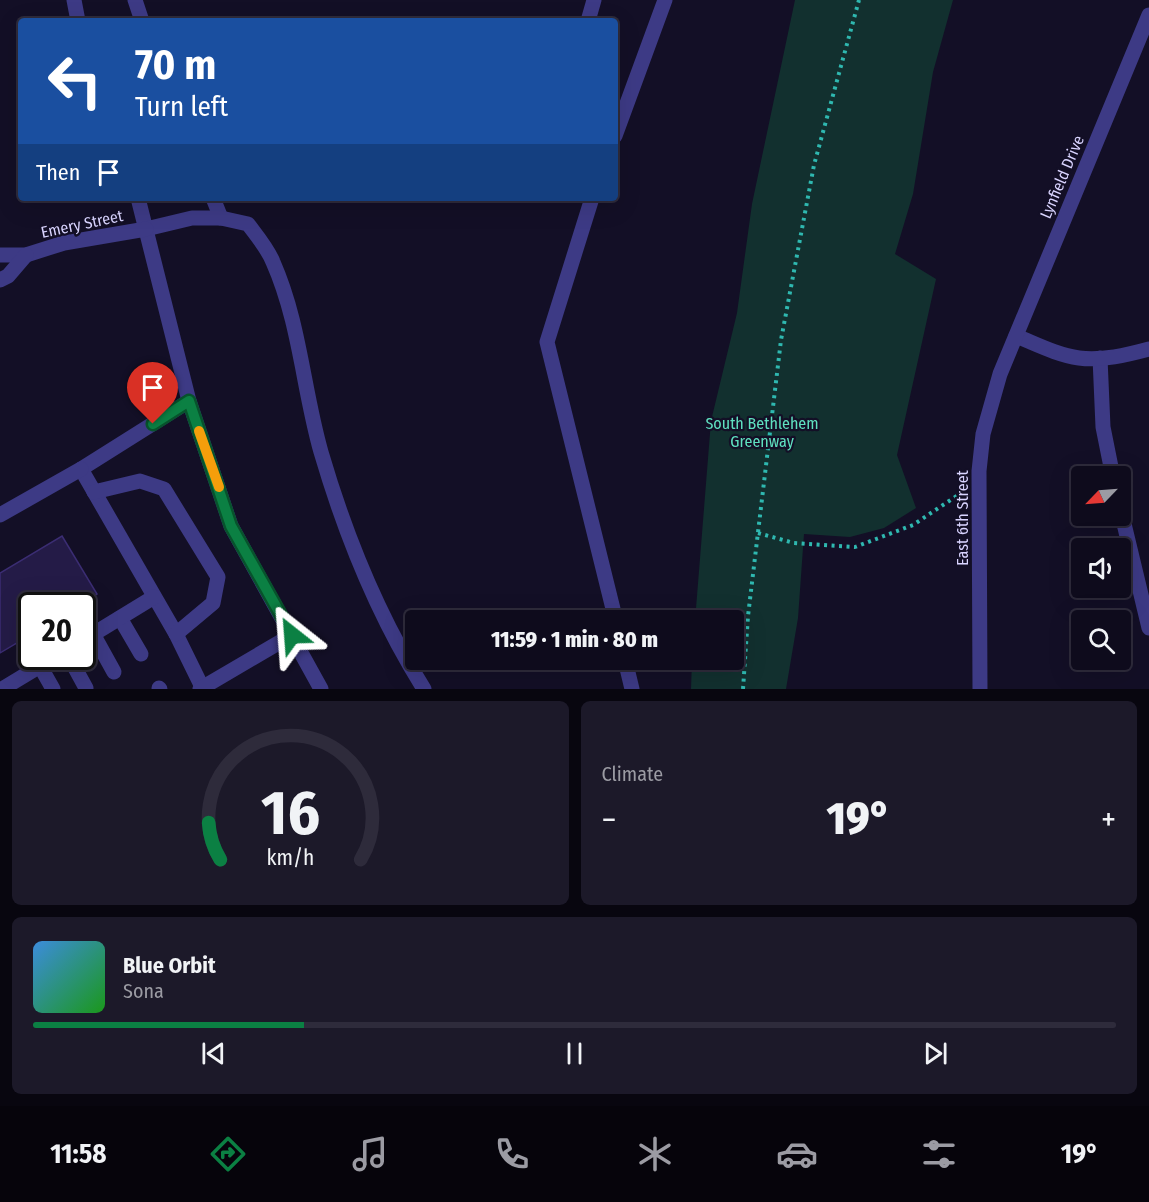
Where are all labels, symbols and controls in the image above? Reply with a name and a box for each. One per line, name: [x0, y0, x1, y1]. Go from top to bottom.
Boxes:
text: 70 m: [135, 40, 216, 90]
icon: left: [36, 42, 114, 120]
text: Turn left: [135, 91, 228, 123]
street label: Lynfield Drive: [1036, 133, 1088, 221]
icon: arrive: [92, 156, 125, 189]
text: Then: [36, 159, 80, 186]
street label: Emery Street: [39, 206, 125, 242]
pin: [127, 362, 178, 424]
icon: arrive: [136, 371, 169, 404]
park label: South Bethlehem Greenway: [705, 414, 819, 451]
north arrow: [1071, 466, 1131, 526]
map controls: [1071, 466, 1131, 670]
street label: East 6th Street: [953, 469, 972, 566]
button: sound: [1071, 538, 1131, 598]
speed limit sign: 20: [18, 592, 96, 670]
position arrow: [260, 603, 324, 667]
button: search: [1071, 610, 1131, 670]
text: 11:59 · 1 min · 80 m: [491, 626, 658, 653]
text: Climate: [602, 762, 663, 786]
text: 16: [261, 776, 320, 851]
text: 19°: [827, 792, 891, 846]
text: −: [602, 800, 616, 840]
text: +: [1101, 800, 1116, 840]
text: km/h: [266, 845, 314, 871]
text: Blue Orbit: [123, 952, 216, 979]
text: Sona: [123, 979, 164, 1003]
icon: previous: [197, 1037, 230, 1070]
icon: pause: [558, 1037, 591, 1070]
icon: next: [919, 1037, 952, 1070]
icon: directions: [207, 1133, 249, 1175]
icon: music: [349, 1133, 391, 1175]
icon: phone: [491, 1133, 533, 1175]
icon: climate: [634, 1133, 676, 1175]
icon: car: [776, 1133, 818, 1175]
icon: filters: [918, 1133, 960, 1175]
text: 11:58: [50, 1138, 106, 1170]
text: 19°: [1061, 1138, 1099, 1170]

